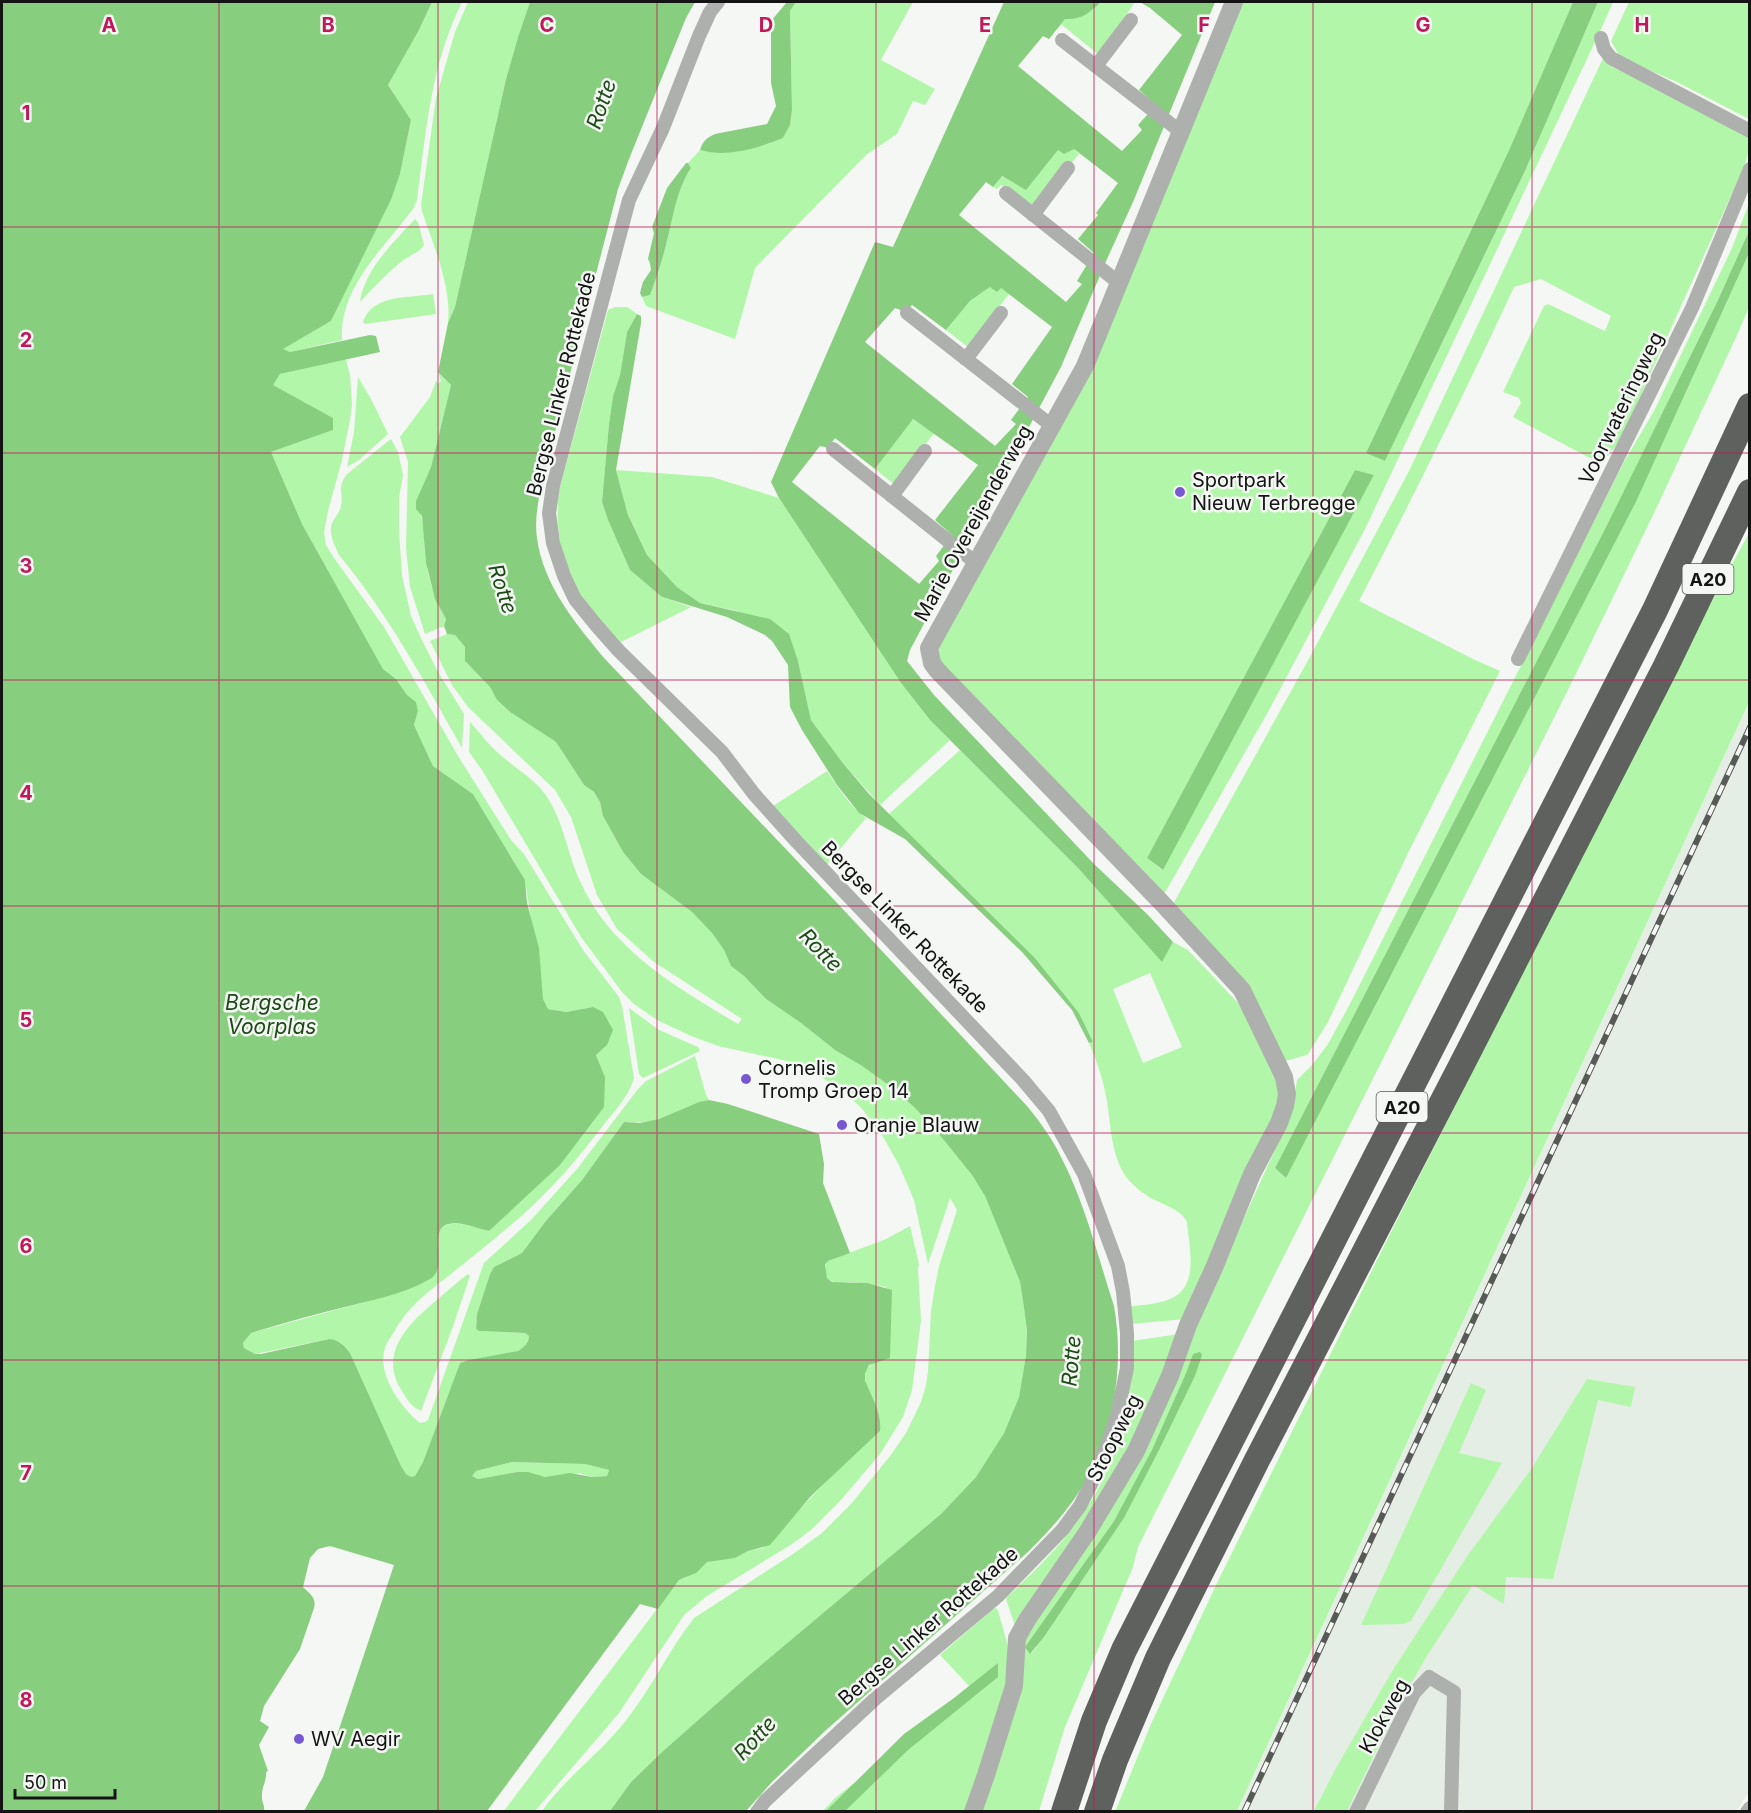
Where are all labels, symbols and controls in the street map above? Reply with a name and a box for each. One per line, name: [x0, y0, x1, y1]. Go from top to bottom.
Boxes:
text: A: [102, 13, 117, 37]
text: B: [321, 13, 335, 37]
text: C: [540, 13, 554, 37]
text: D: [759, 13, 773, 37]
text: E: [979, 13, 991, 37]
text: F: [1198, 13, 1210, 37]
text: G: [1415, 13, 1431, 37]
text: H: [1635, 13, 1649, 37]
water label: Rotte: [581, 76, 621, 132]
text: 1: [22, 101, 30, 125]
street label: Bergse Linker Rottekade: [522, 269, 600, 499]
text: 2: [20, 328, 32, 352]
street label: Voorwateringweg: [1574, 328, 1668, 488]
street label: Marie Overeijenderweg: [909, 421, 1037, 625]
place label: Sportpark Nieuw Terbregge: [1192, 468, 1356, 515]
marker: Sportpark Nieuw Terbregge: [1173, 485, 1187, 499]
text: 3: [20, 554, 32, 578]
water label: Rotte: [483, 561, 523, 617]
road number: A20: [1682, 564, 1734, 594]
text: 4: [19, 781, 33, 805]
street label: Bergse Linker Rottekade: [816, 836, 994, 1018]
water label: Rotte: [794, 923, 848, 977]
water label: Bergsche Voorplas: [225, 990, 319, 1039]
text: 5: [20, 1008, 32, 1032]
place label: Cornelis Tromp Groep 14: [758, 1056, 909, 1103]
marker: Cornelis Tromp Groep 14: [739, 1072, 753, 1086]
road number: A20: [1376, 1092, 1428, 1122]
place label: Oranje Blauw: [854, 1113, 979, 1137]
marker: Oranje Blauw: [835, 1118, 849, 1132]
text: 6: [20, 1234, 33, 1258]
water label: Rotte: [1056, 1335, 1086, 1387]
street label: Stoopweg: [1082, 1390, 1146, 1486]
text: 7: [20, 1461, 32, 1485]
street label: Bergse Linker Rottekade: [833, 1541, 1023, 1711]
street label: Klokweg: [1354, 1675, 1414, 1757]
text: 8: [19, 1688, 33, 1712]
water label: Rotte: [728, 1711, 782, 1765]
place label: WV Aegir: [311, 1727, 401, 1751]
marker: WV Aegir: [292, 1732, 306, 1746]
scale bar: [15, 1762, 116, 1800]
text: 50 m: [24, 1772, 67, 1793]

